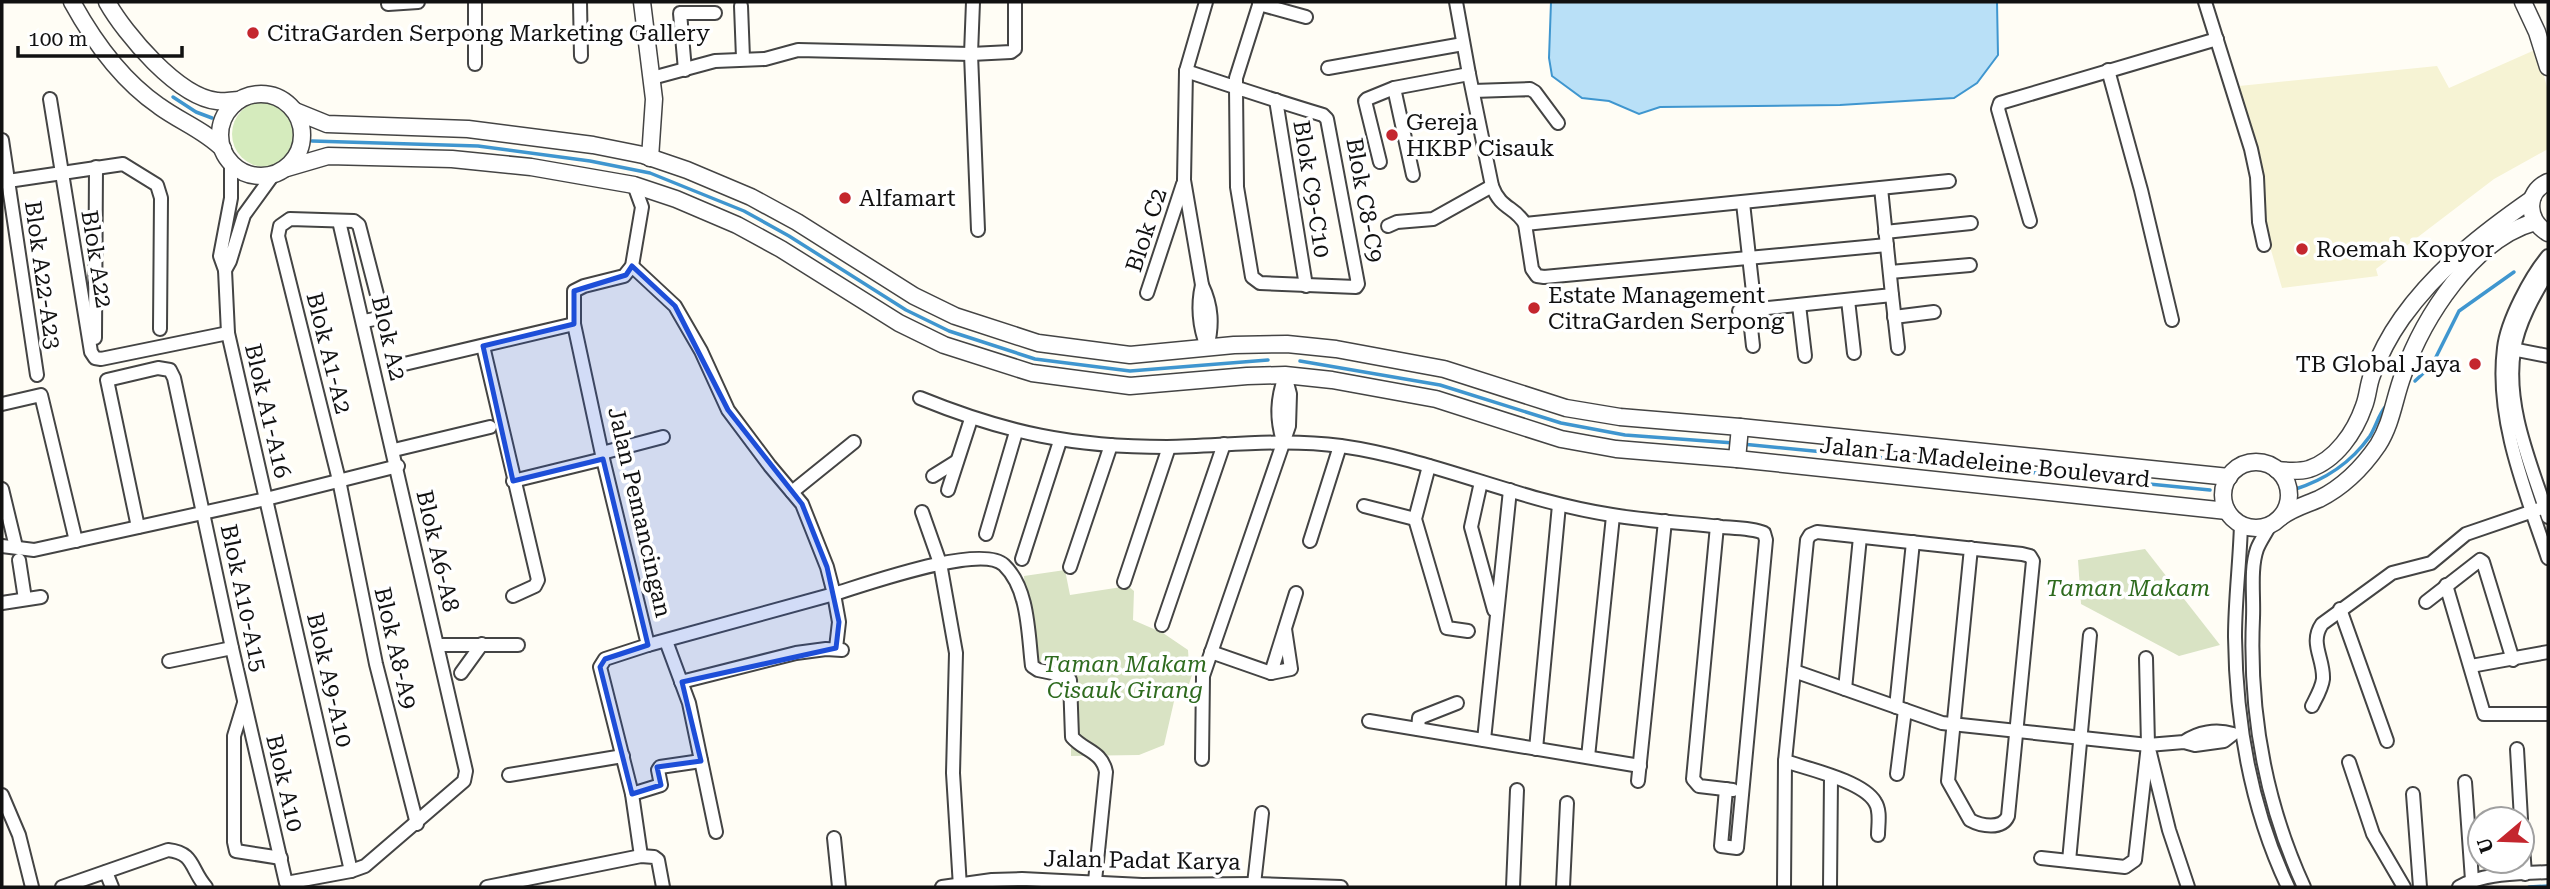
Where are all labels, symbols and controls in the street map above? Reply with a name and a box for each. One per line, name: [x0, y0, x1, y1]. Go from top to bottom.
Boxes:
scale bar: [18, 14, 182, 58]
place label: CitraGarden Serpong Marketing Gallery: [267, 20, 710, 47]
marker: CitraGarden Serpong Marketing Gallery: [245, 25, 261, 41]
text: 100 m: [28, 27, 88, 51]
place label: Gereja HKBP Cisauk: [1406, 109, 1555, 162]
street label: Blok C9-C10: [1287, 118, 1336, 260]
marker: Gereja HKBP Cisauk: [1384, 127, 1400, 143]
street label: Blok C8-C9: [1340, 136, 1389, 265]
place label: Alfamart: [859, 185, 956, 212]
street label: Blok C2: [1120, 185, 1173, 275]
marker: Alfamart: [837, 190, 853, 206]
street label: Blok A22-A23: [19, 199, 66, 351]
street label: Blok A22: [75, 208, 118, 310]
place label: Roemah Kopyor: [2316, 236, 2494, 263]
marker: Roemah Kopyor: [2294, 241, 2310, 257]
place label: Estate Management CitraGarden Serpong: [1548, 282, 1784, 335]
street label: Blok A1-A2: [300, 290, 357, 417]
street label: Blok A2: [366, 293, 411, 383]
marker: Estate Management CitraGarden Serpong: [1526, 300, 1542, 316]
street label: Blok A1-A16: [239, 341, 296, 481]
place label: TB Global Jaya: [2295, 351, 2462, 378]
marker: TB Global Jaya: [2467, 356, 2483, 372]
street label: Jalan Pemancingan: [602, 404, 677, 620]
street label: Jalan La Madeleine Boulevard: [1818, 432, 2152, 493]
street label: Blok A6-A8: [410, 488, 465, 615]
street label: Blok A10-A15: [215, 522, 272, 674]
park label: Taman Makam: [2046, 575, 2210, 602]
street label: Blok A8-A9: [368, 585, 423, 712]
street label: Blok A9-A10: [301, 610, 358, 750]
park label: Taman Makam Cisauk Girang: [1043, 651, 1207, 704]
street label: Blok A10: [260, 732, 309, 834]
north arrow: [2466, 805, 2536, 875]
text: U: [2472, 834, 2499, 856]
street label: Jalan Padat Karya: [1043, 845, 1241, 876]

